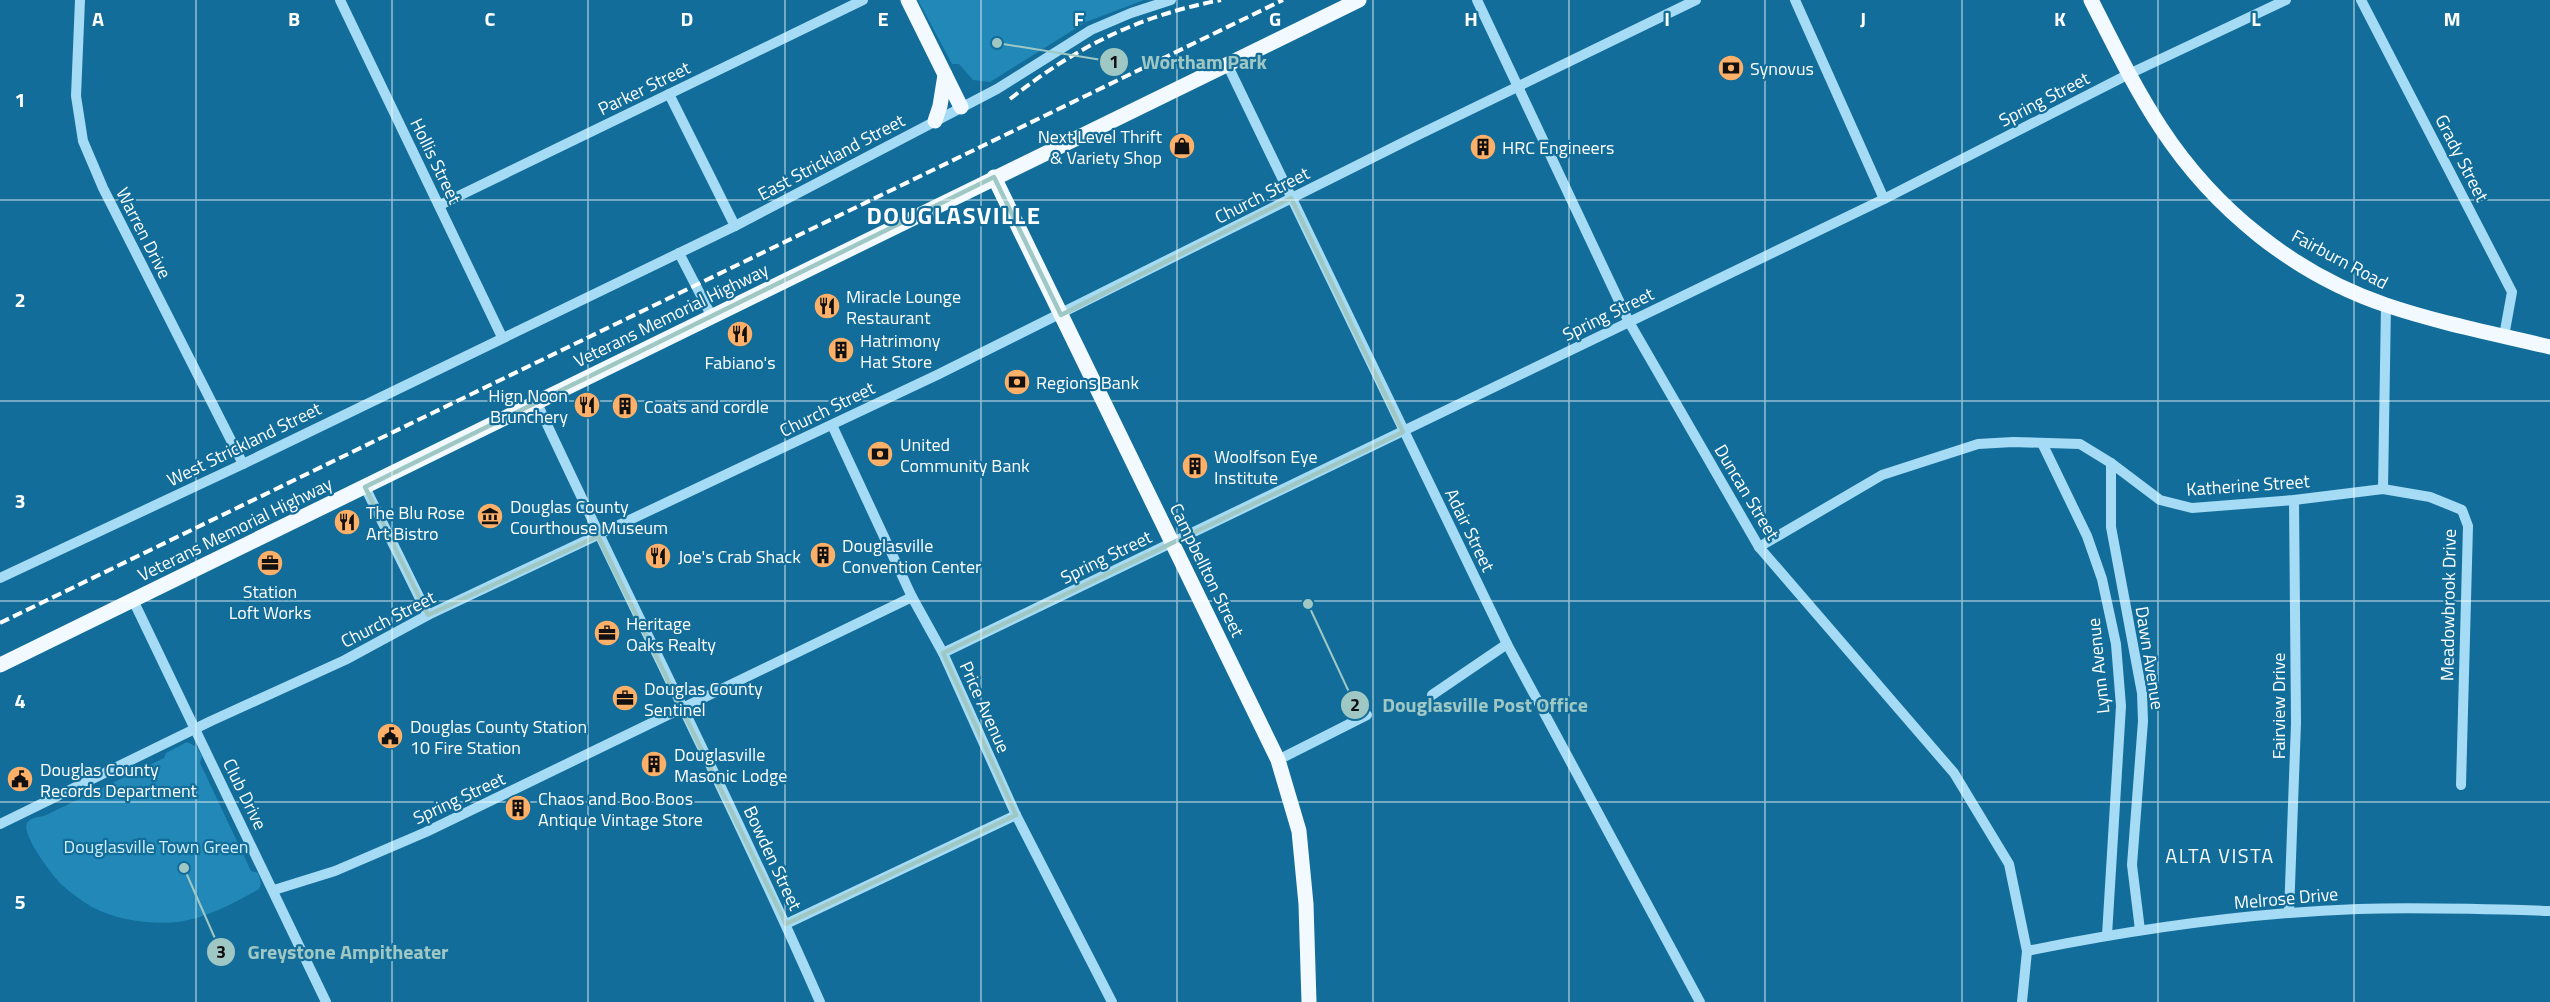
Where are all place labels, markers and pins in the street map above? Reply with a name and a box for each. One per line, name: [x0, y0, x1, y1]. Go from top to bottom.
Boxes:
callout: Wortham Park: [1099, 43, 1279, 81]
bank icon: Synovus: [1716, 53, 1746, 83]
place label: Synovus: [1750, 55, 1814, 82]
place label: Next Level Thrift & Variety Shop: [1038, 123, 1163, 171]
shop icon: Next Level Thrift & Variety Shop: [1167, 131, 1197, 161]
building icon: HRC Engineers: [1468, 132, 1498, 162]
place label: HRC Engineers: [1502, 134, 1614, 161]
place label: Miracle Lounge Restaurant: [846, 283, 961, 331]
restaurant icon: Miracle Lounge Restaurant: [812, 291, 842, 321]
restaurant icon: Fabiano's: [725, 319, 755, 349]
place label: Hatrimony Hat Store: [860, 327, 941, 375]
building icon: Hatrimony Hat Store: [826, 335, 856, 365]
place label: Fabiano's: [704, 349, 776, 376]
bank icon: Regions Bank: [1002, 367, 1032, 397]
place label: Regions Bank: [1036, 369, 1139, 396]
place label: Hign Noon Brunchery: [488, 382, 568, 430]
restaurant icon: Hign Noon Brunchery: [572, 390, 602, 420]
building icon: Coats and cordle: [610, 391, 640, 421]
place label: Coats and cordle: [644, 393, 769, 420]
place label: United Community Bank: [900, 431, 1030, 479]
bank icon: United Community Bank: [865, 439, 895, 469]
place label: Woolfson Eye Institute: [1214, 443, 1318, 491]
building icon: Woolfson Eye Institute: [1180, 451, 1210, 481]
place label: Douglas County Courthouse Museum: [510, 493, 668, 541]
place label: The Blu Rose Art Bistro: [366, 499, 465, 547]
museum icon: Douglas County Courthouse Museum: [475, 501, 505, 531]
restaurant icon: The Blu Rose Art Bistro: [332, 507, 362, 537]
place label: Douglasville Convention Center: [842, 532, 981, 580]
building icon: Douglasville Convention Center: [808, 540, 838, 570]
restaurant icon: Joe's Crab Shack: [643, 541, 673, 571]
place label: Joe's Crab Shack: [678, 543, 801, 570]
office icon: Station Loft Works: [255, 548, 285, 578]
place label: Station Loft Works: [229, 578, 311, 626]
place label: Heritage Oaks Realty: [626, 610, 716, 658]
office icon: Heritage Oaks Realty: [592, 618, 622, 648]
place label: Douglas County Sentinel: [644, 675, 763, 723]
office icon: Douglas County Sentinel: [610, 683, 640, 713]
callout: Douglasville Post Office: [1340, 686, 1600, 724]
place label: Douglas County Station 10 Fire Station: [410, 713, 587, 761]
public building icon: Douglas County Station 10 Fire Station: [375, 721, 405, 751]
place label: Douglasville Masonic Lodge: [674, 741, 787, 789]
building icon: Douglasville Masonic Lodge: [639, 749, 669, 779]
place label: Douglas County Records Department: [40, 756, 198, 804]
public building icon: Douglas County Records Department: [5, 764, 35, 794]
place label: Chaos and Boo Boos Antique Vintage Store: [538, 785, 703, 833]
building icon: Chaos and Boo Boos Antique Vintage Store: [503, 793, 533, 823]
callout: Greystone Ampitheater: [206, 933, 461, 971]

